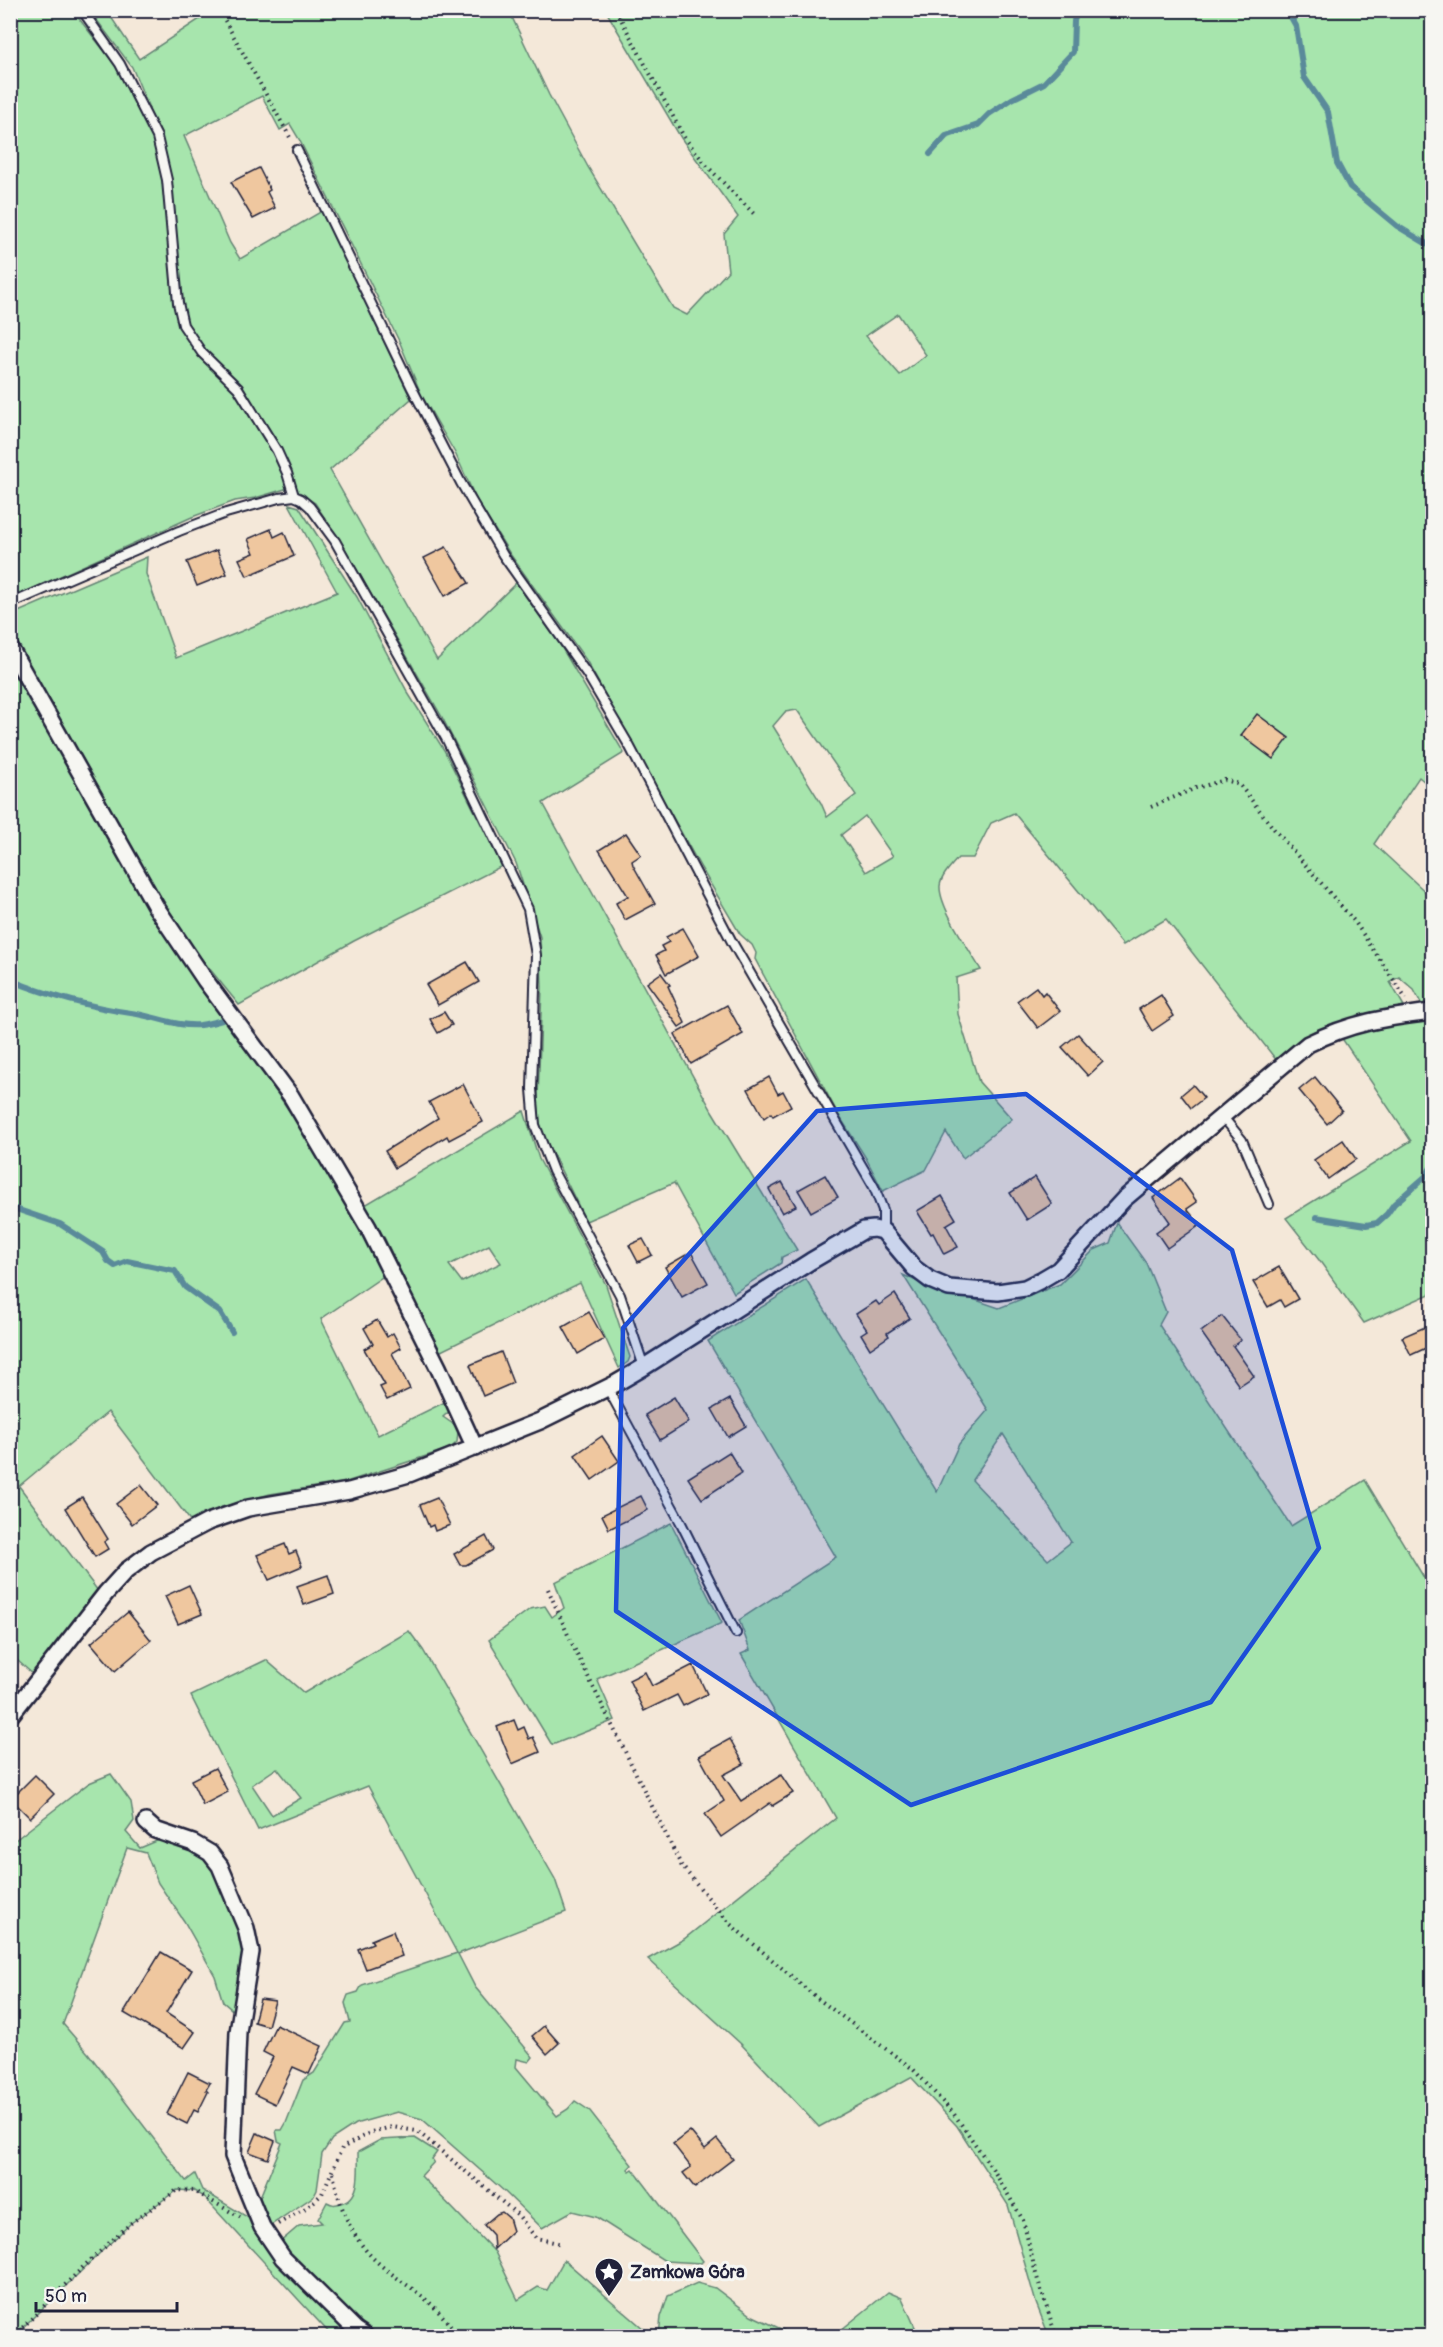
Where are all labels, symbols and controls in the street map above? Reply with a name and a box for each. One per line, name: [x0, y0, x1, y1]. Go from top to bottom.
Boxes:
place icon: Zamkowa Góra: [593, 2256, 625, 2298]
place label: Zamkowa Góra: [630, 2261, 745, 2284]
scale bar: [36, 2275, 177, 2313]
text: 50 m: [45, 2285, 87, 2308]

